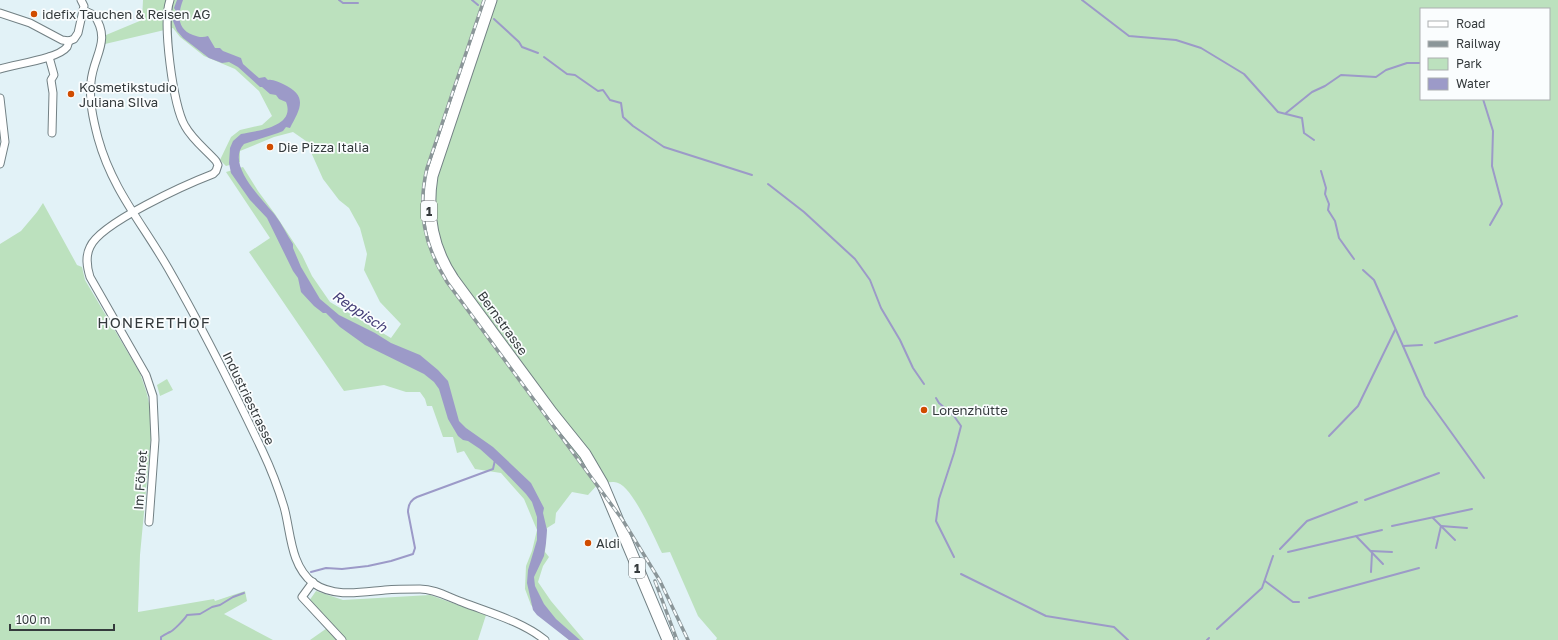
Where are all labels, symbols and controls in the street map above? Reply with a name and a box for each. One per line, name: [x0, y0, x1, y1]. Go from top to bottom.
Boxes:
place label: idefix Tauchen & Reisen AG: [42, 6, 210, 22]
legend: [1420, 8, 1550, 100]
marker: idefix Tauchen & Reisen AG: [29, 9, 39, 19]
text: Road: [1456, 16, 1485, 31]
text: Railway: [1456, 36, 1501, 51]
text: Park: [1456, 56, 1482, 71]
text: Water: [1456, 76, 1490, 91]
place label: Kosmetikstudio Juliana SIlva: [79, 79, 177, 110]
marker: Kosmetikstudio Juliana SIlva: [66, 89, 76, 99]
place label: Die Pizza Italia: [278, 139, 369, 155]
marker: Die Pizza Italia: [265, 142, 275, 152]
road number: 1: [421, 201, 437, 221]
water label: Reppisch: [329, 287, 392, 336]
street label: Bernstrasse: [474, 288, 532, 358]
district label: HONERETHOF: [97, 313, 211, 331]
street label: Industriestrasse: [219, 349, 279, 447]
place label: Lorenzhütte: [932, 402, 1008, 418]
marker: Lorenzhütte: [919, 405, 929, 415]
street label: Im Föhret: [130, 450, 150, 510]
place label: Aldi: [596, 535, 620, 551]
marker: Aldi: [583, 538, 593, 548]
road number: 1: [629, 558, 645, 578]
scale bar: [10, 606, 114, 632]
text: 100 m: [16, 612, 50, 627]

